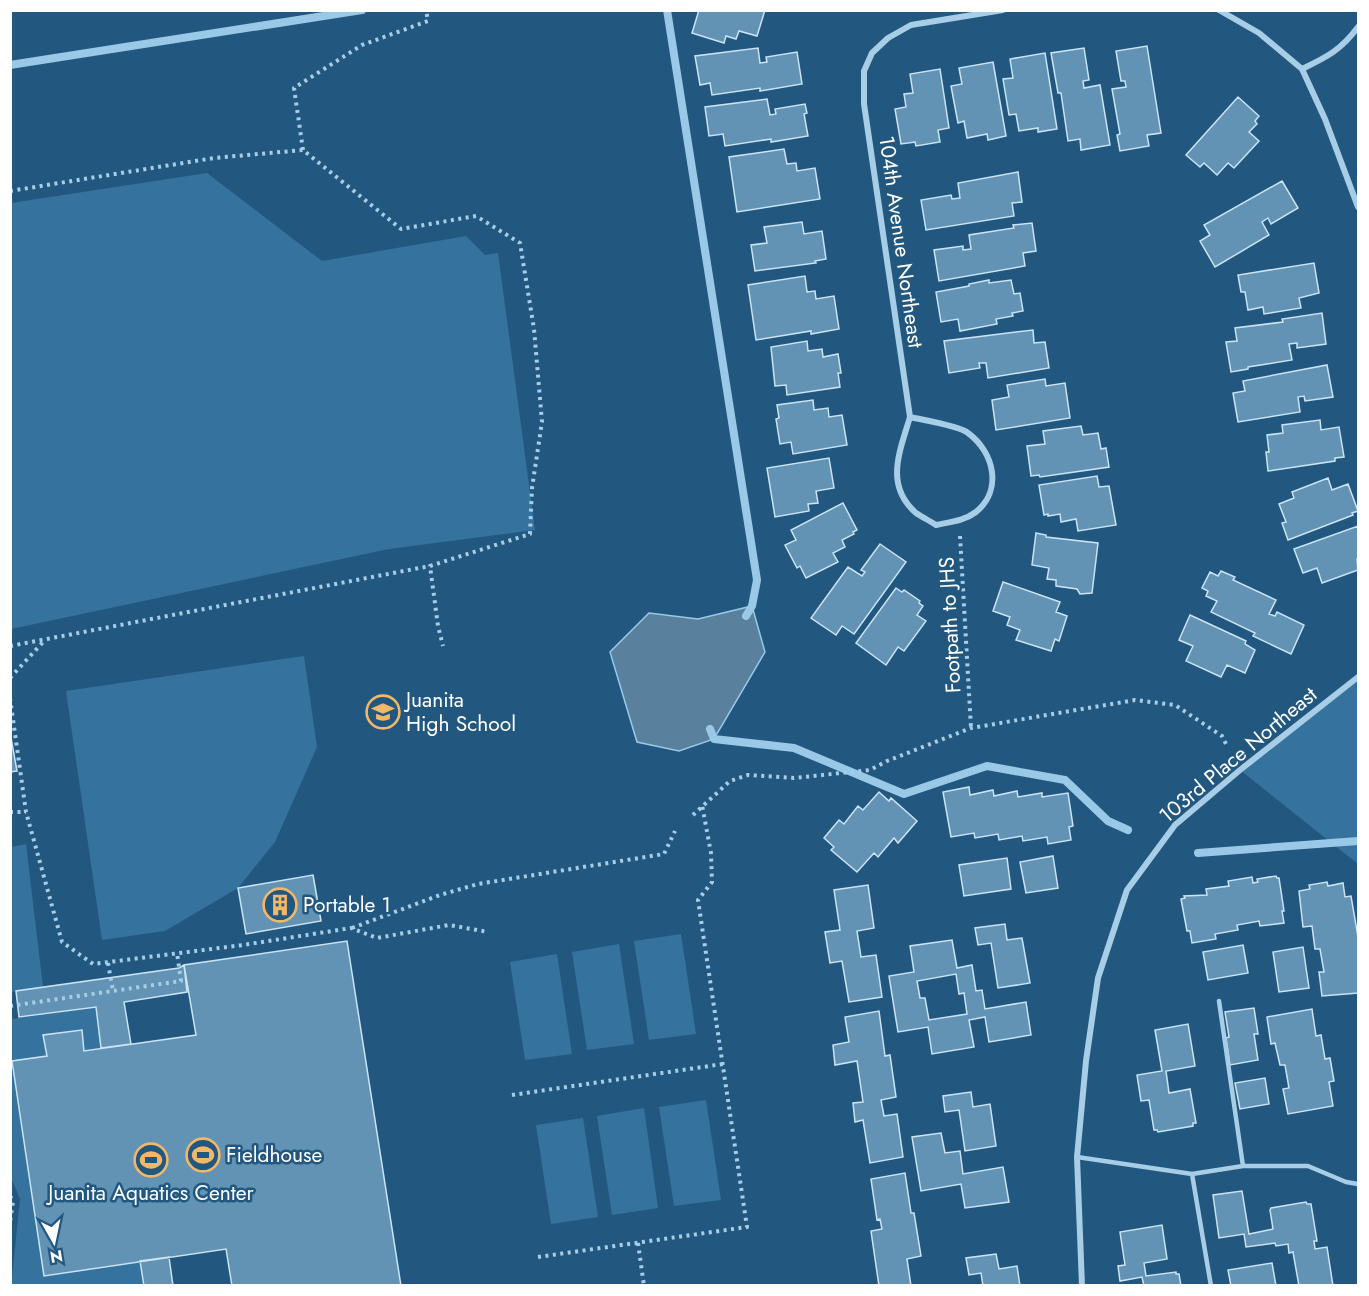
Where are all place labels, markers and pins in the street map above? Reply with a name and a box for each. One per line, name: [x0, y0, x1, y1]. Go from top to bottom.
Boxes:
place label: Juanita High School: [403, 685, 516, 739]
school or university icon: Juanita High School: [365, 694, 401, 730]
building icon: Portable 1: [262, 887, 298, 923]
place label: Portable 1: [303, 890, 391, 920]
sports icon: Fieldhouse: [185, 1137, 221, 1173]
place label: Fieldhouse: [226, 1140, 323, 1170]
sports icon: Juanita Aquatics Center: [133, 1142, 169, 1178]
place label: Juanita Aquatics Center: [45, 1178, 255, 1208]

